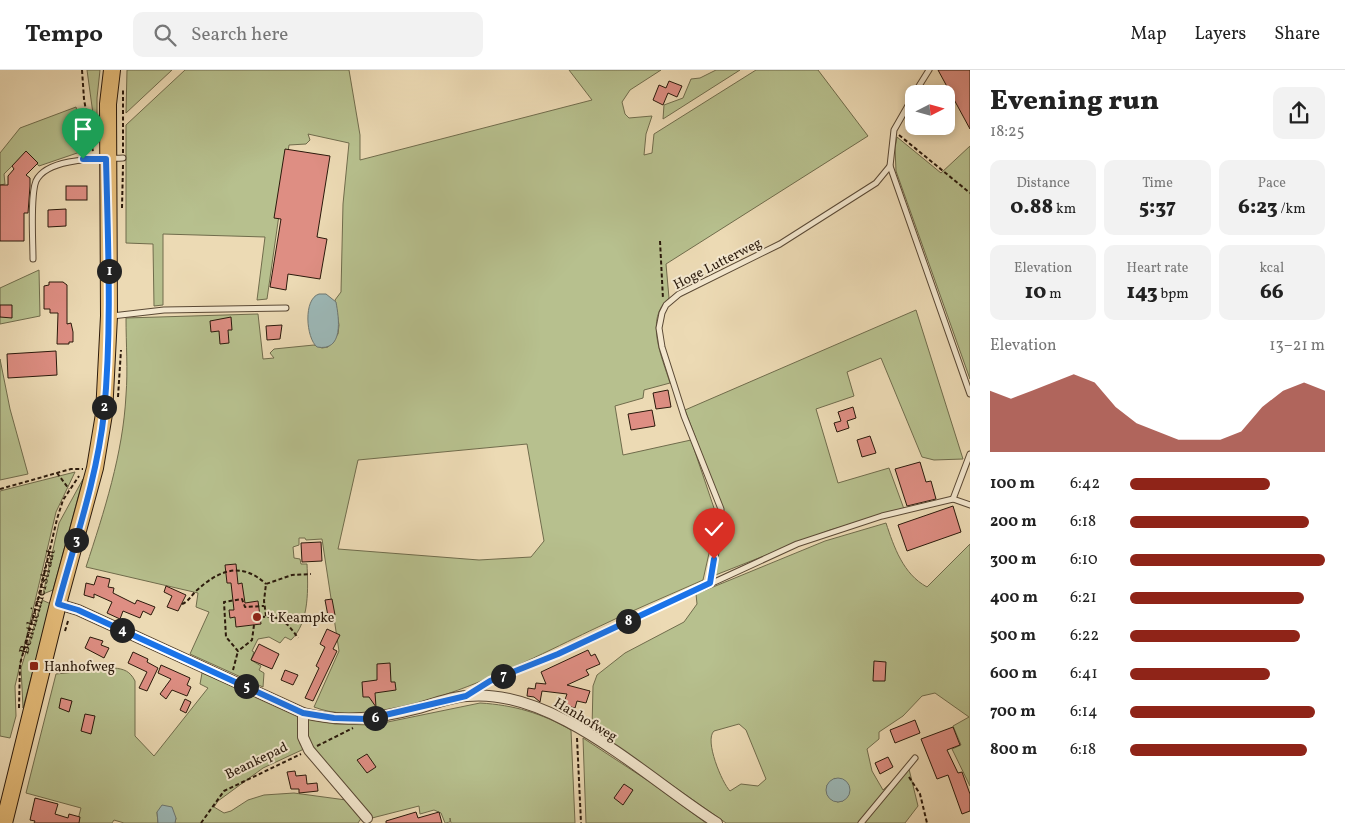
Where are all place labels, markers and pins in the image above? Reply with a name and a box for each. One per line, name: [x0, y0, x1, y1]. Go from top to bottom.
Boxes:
pin: [62, 108, 104, 159]
pin: 1: [96, 258, 122, 284]
pin: 2: [92, 394, 116, 420]
pin: [693, 508, 735, 559]
pin: 3: [64, 528, 88, 552]
pin: 8: [616, 608, 640, 634]
place label: 't Keampke: [267, 609, 335, 628]
marker: 't Keampke: [251, 611, 263, 623]
pin: 4: [110, 618, 134, 642]
place label: Hanhofweg: [44, 658, 115, 677]
marker: Hanhofweg: [28, 660, 40, 672]
pin: 7: [490, 664, 516, 688]
pin: 5: [234, 674, 258, 698]
pin: 6: [362, 706, 388, 730]

